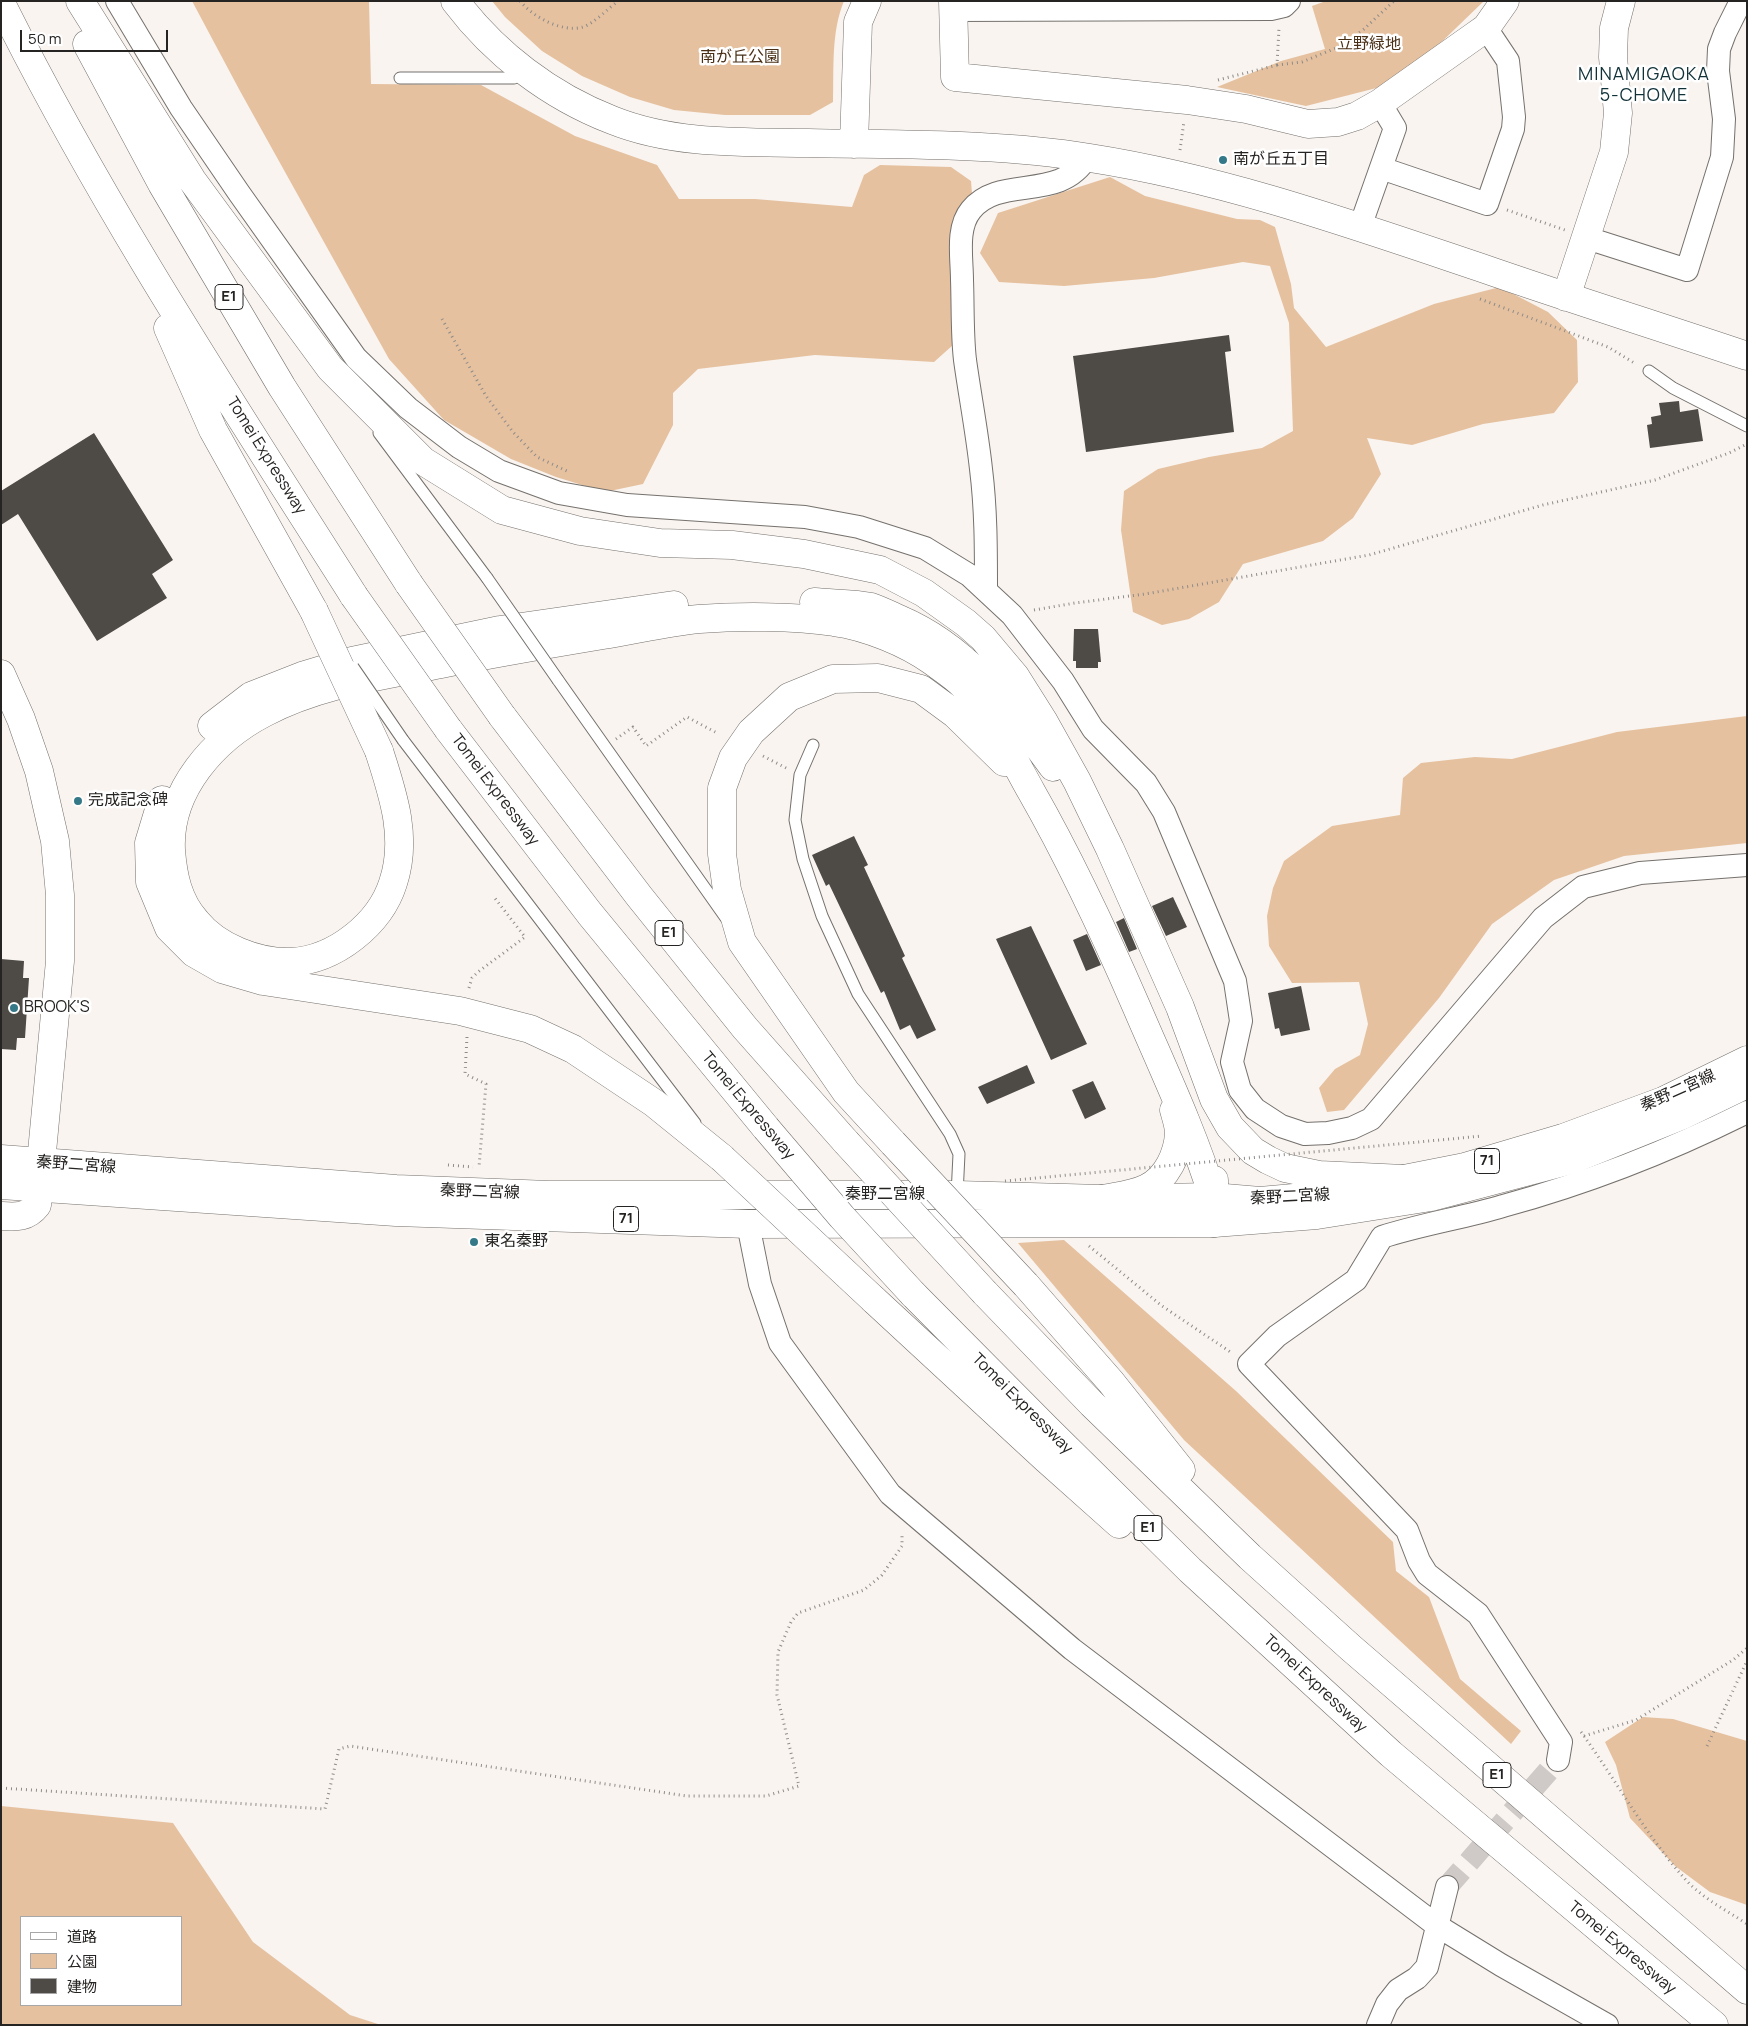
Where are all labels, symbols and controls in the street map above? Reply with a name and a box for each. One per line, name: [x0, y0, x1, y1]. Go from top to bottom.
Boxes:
scale bar: [22, 20, 170, 52]
text: 50 m: [28, 28, 62, 49]
park label: 立野緑地: [1337, 35, 1401, 55]
park label: 南が丘公園: [700, 48, 780, 68]
district label: MINAMIGAOKA 5-CHOME: [1577, 64, 1711, 106]
place label: 南が丘五丁目: [1233, 150, 1329, 170]
marker: 南が丘五丁目: [1217, 154, 1229, 166]
road number: E1: [215, 284, 243, 310]
street label: Tomei Expressway: [222, 394, 310, 518]
street label: Tomei Expressway: [447, 730, 543, 850]
place label: 完成記念碑: [88, 791, 168, 811]
marker: 完成記念碑: [72, 795, 84, 807]
road number: E1: [655, 920, 683, 946]
place label: BROOK'S: [24, 998, 90, 1018]
marker: BROOK'S: [8, 1002, 20, 1014]
street label: Tomei Expressway: [697, 1048, 799, 1164]
street label: 秦野二宮線: [1638, 1066, 1718, 1116]
road number: 71: [1474, 1148, 1500, 1174]
street label: 秦野二宮線: [35, 1153, 117, 1177]
street label: 秦野二宮線: [440, 1181, 520, 1203]
street label: 秦野二宮線: [845, 1185, 925, 1205]
street label: 秦野二宮線: [1250, 1185, 1330, 1209]
road number: 71: [614, 1206, 638, 1232]
place label: 東名秦野: [484, 1232, 548, 1252]
marker: 東名秦野: [468, 1236, 480, 1248]
street label: Tomei Expressway: [968, 1350, 1076, 1458]
road number: E1: [1134, 1516, 1162, 1540]
street label: Tomei Expressway: [1259, 1631, 1371, 1737]
road number: E1: [1483, 1762, 1511, 1788]
street label: Tomei Expressway: [1564, 1897, 1680, 1999]
legend: [20, 1916, 182, 2006]
text: 道路: [67, 1926, 97, 1947]
text: 公園: [67, 1951, 97, 1972]
text: 建物: [67, 1976, 97, 1997]

